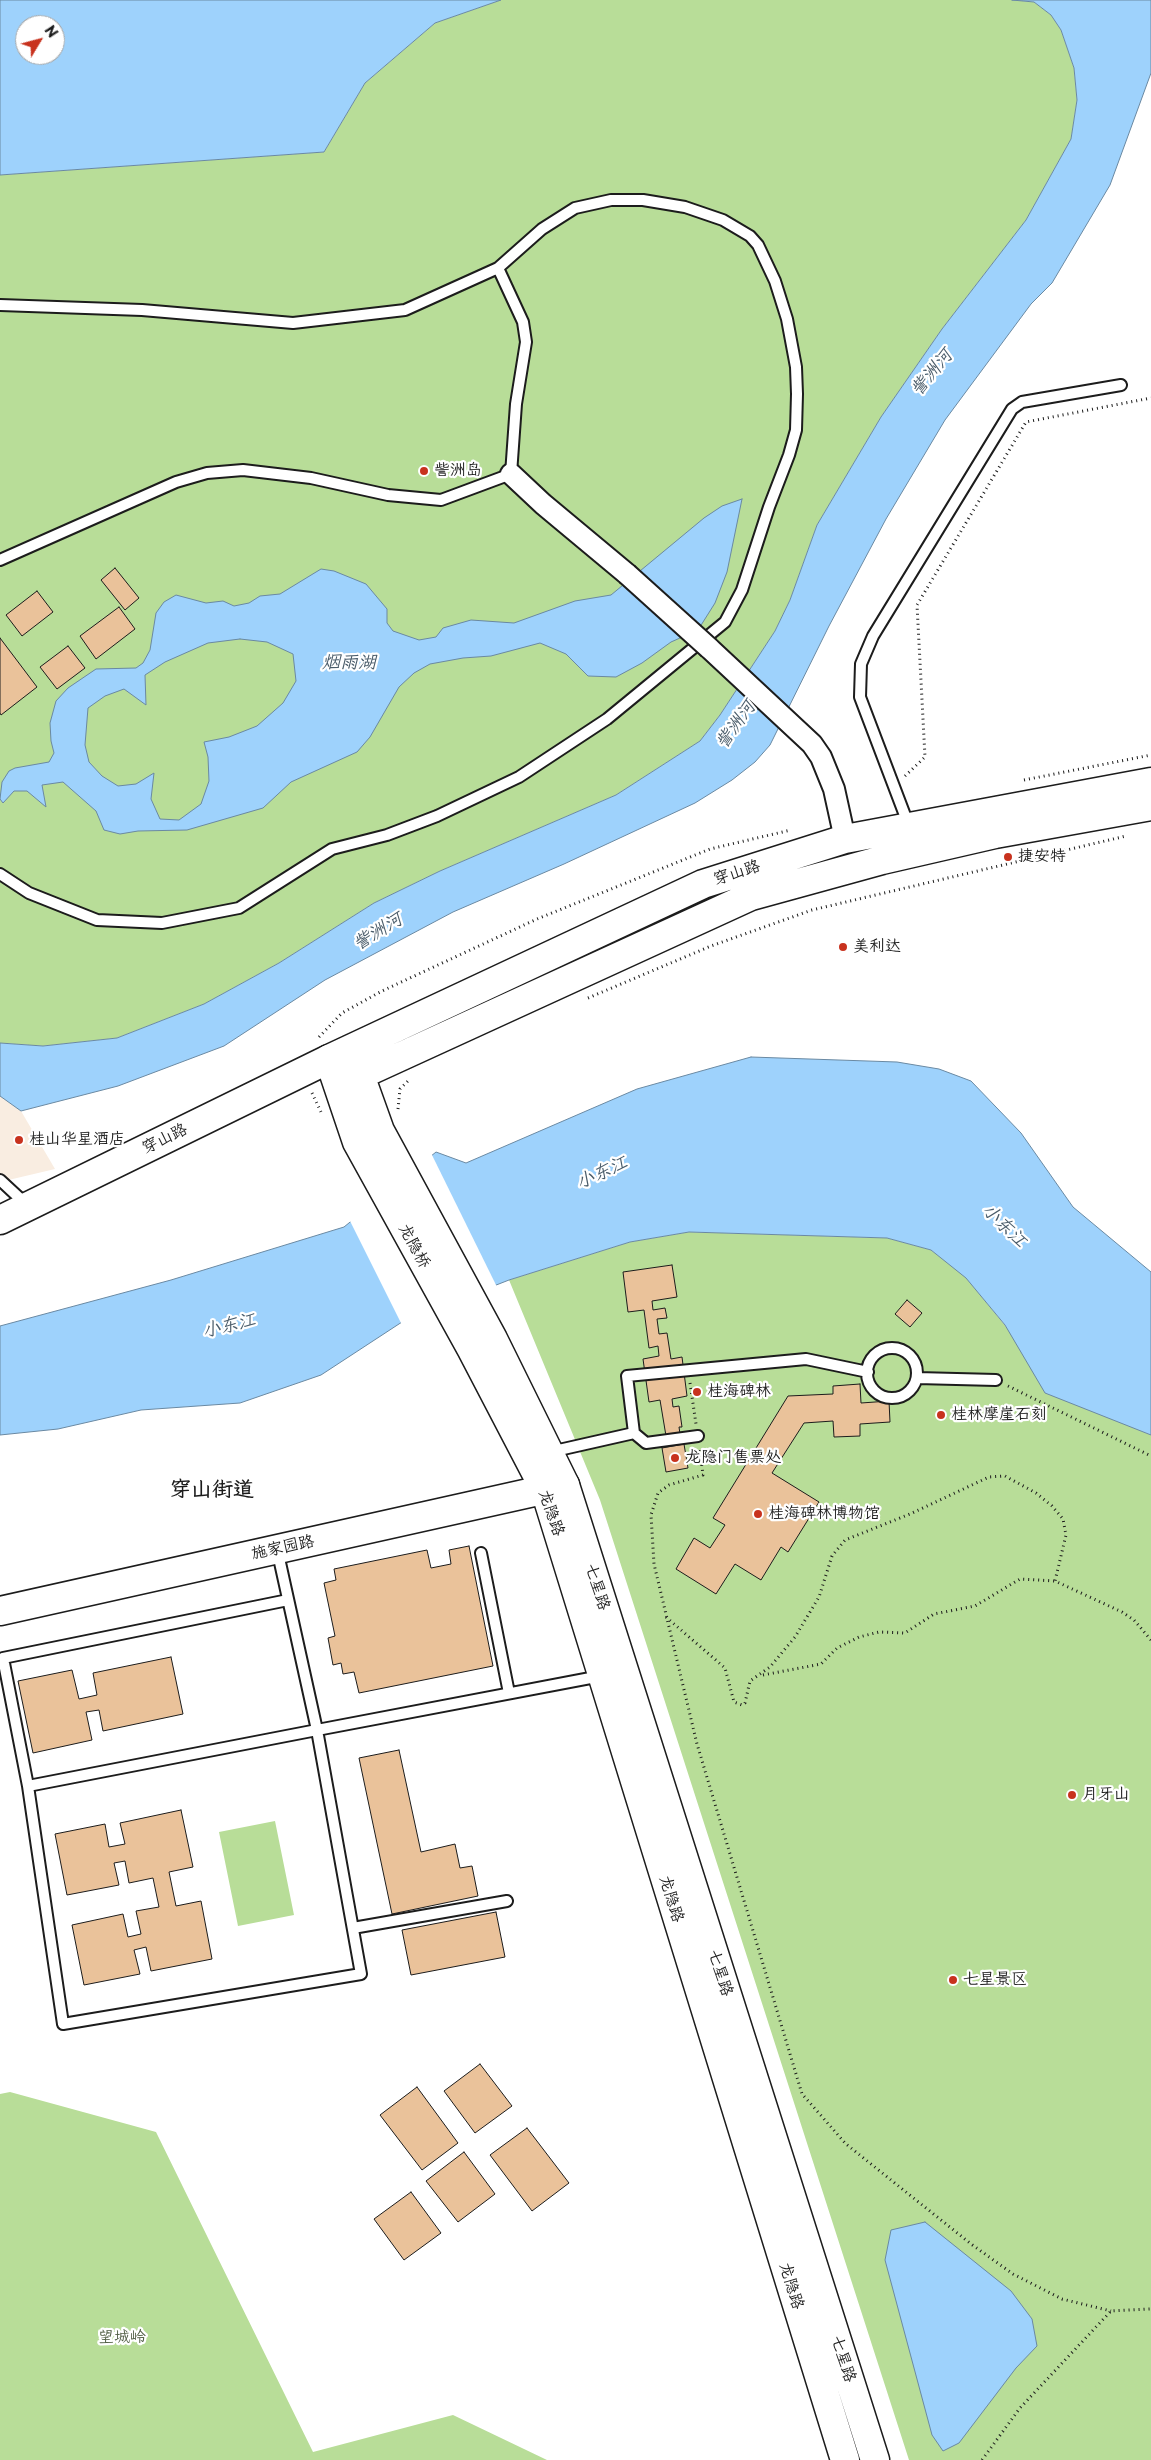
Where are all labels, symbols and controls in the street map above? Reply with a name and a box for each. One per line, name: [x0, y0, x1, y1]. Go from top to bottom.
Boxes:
north arrow: [15, 15, 65, 65]
text: N: [40, 21, 63, 42]
water label: 訾洲河: [906, 345, 958, 401]
place label: 訾洲岛: [434, 461, 482, 481]
marker: 訾洲岛: [418, 465, 430, 477]
water label: 烟雨湖: [322, 652, 376, 674]
water label: 訾洲河: [711, 697, 761, 753]
place label: 捷安特: [1018, 847, 1066, 867]
marker: 捷安特: [1002, 851, 1014, 863]
street label: 穿山路: [711, 856, 763, 890]
water label: 訾洲河: [349, 909, 407, 955]
place label: 美利达: [853, 937, 901, 957]
marker: 美利达: [837, 941, 849, 953]
street label: 穿山路: [139, 1120, 191, 1158]
place label: 桂山华星酒店: [29, 1130, 125, 1150]
marker: 桂山华星酒店: [13, 1134, 25, 1146]
water label: 小东江: [573, 1152, 631, 1194]
water label: 小东江: [977, 1199, 1031, 1253]
street label: 龙隐桥: [394, 1220, 434, 1272]
water label: 小东江: [200, 1309, 258, 1343]
place label: 桂海碑林: [707, 1382, 771, 1402]
marker: 桂海碑林: [691, 1386, 703, 1398]
place label: 桂林摩崖石刻: [951, 1405, 1047, 1425]
marker: 桂林摩崖石刻: [935, 1409, 947, 1421]
place label: 龙隐门售票处: [685, 1448, 781, 1468]
marker: 龙隐门售票处: [669, 1452, 681, 1464]
district label: 穿山街道: [170, 1477, 254, 1503]
street label: 龙隐路: [534, 1487, 568, 1539]
place label: 桂海碑林博物馆: [768, 1504, 880, 1524]
marker: 桂海碑林博物馆: [752, 1508, 764, 1520]
street label: 施家园路: [250, 1532, 316, 1564]
street label: 七星路: [580, 1561, 614, 1613]
place label: 月牙山: [1082, 1785, 1130, 1805]
marker: 月牙山: [1066, 1789, 1078, 1801]
street label: 龙隐路: [655, 1873, 687, 1925]
street label: 七星路: [703, 1947, 737, 1999]
place label: 七星景区: [963, 1970, 1027, 1990]
marker: 七星景区: [947, 1974, 959, 1986]
street label: 龙隐路: [775, 2260, 807, 2312]
park label: 望城岭: [98, 2328, 146, 2348]
street label: 七星路: [826, 2333, 860, 2385]

